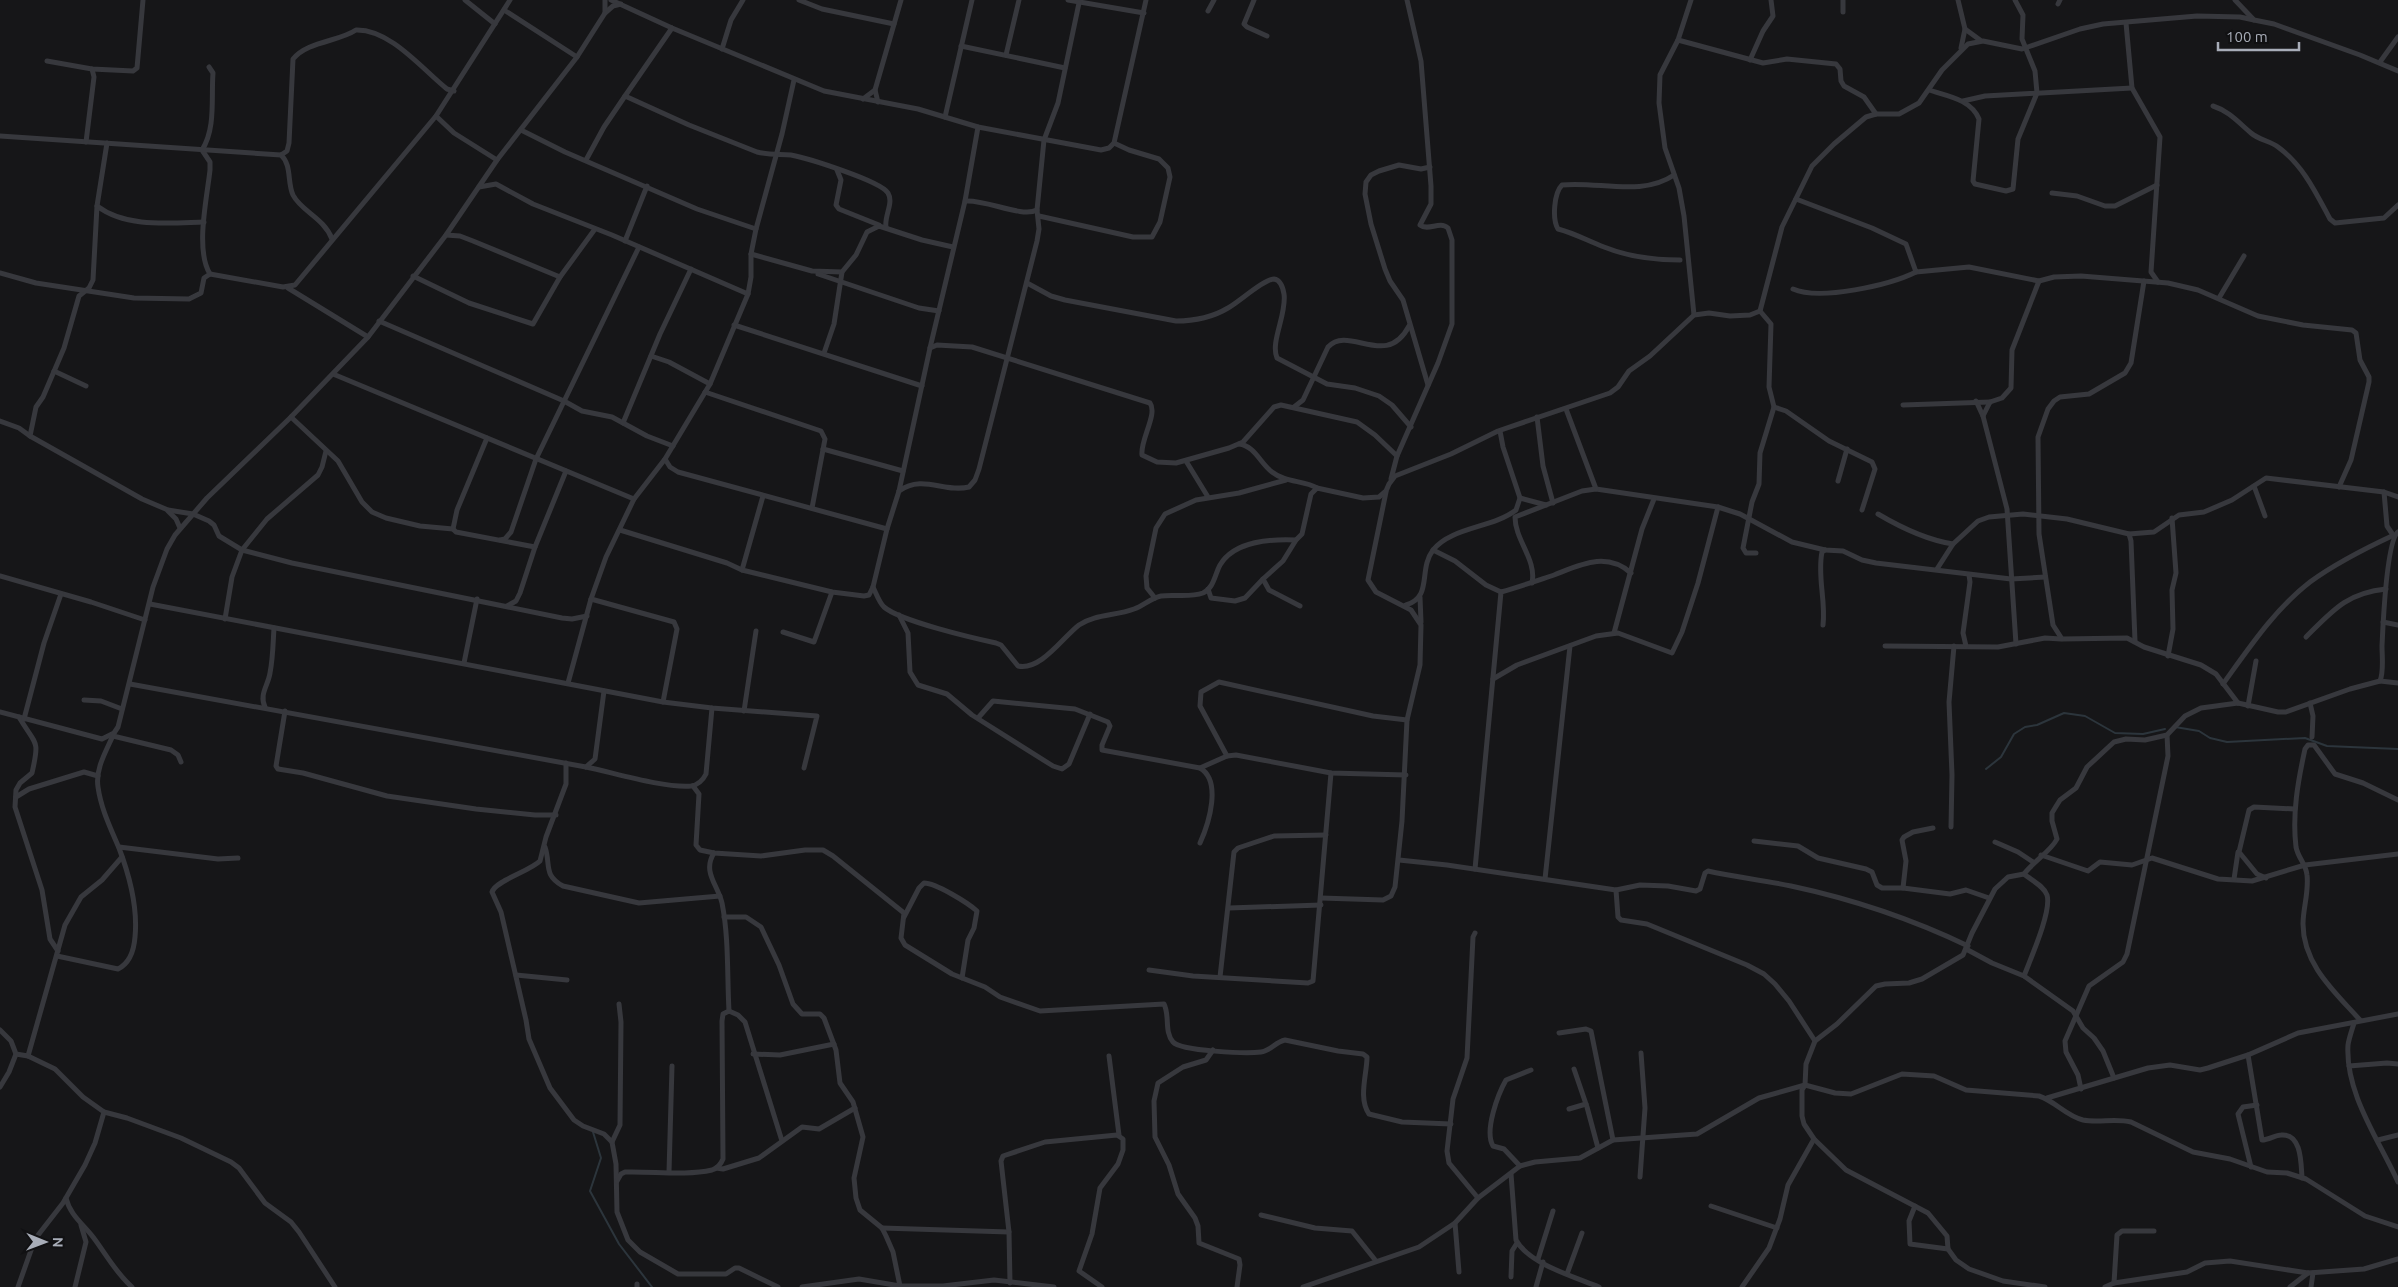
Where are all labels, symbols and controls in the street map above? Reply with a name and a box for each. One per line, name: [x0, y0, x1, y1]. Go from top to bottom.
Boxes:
scale bar: [2218, 20, 2299, 52]
text: 100 m: [2226, 28, 2268, 45]
north arrow: [20, 1217, 70, 1267]
text: N: [50, 1237, 66, 1248]

